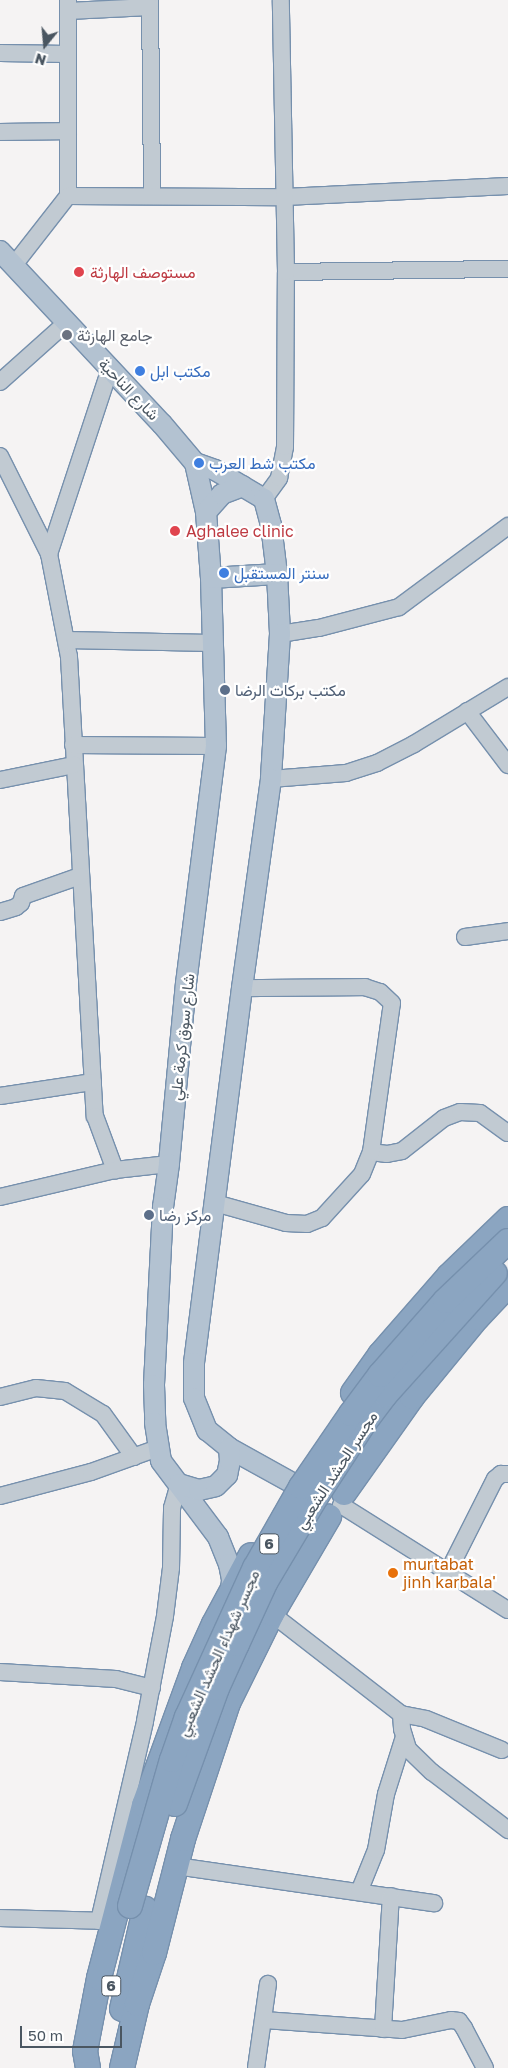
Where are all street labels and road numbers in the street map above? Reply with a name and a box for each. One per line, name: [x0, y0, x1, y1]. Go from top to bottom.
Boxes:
street label: شارع الناحية: [95, 354, 163, 424]
street label: شارع سوق كرمة علي: [166, 973, 198, 1101]
street label: مجسر الحشد الشعبي: [291, 1407, 381, 1533]
road number: 6: [259, 1532, 279, 1556]
street label: مجسر شهداء الحشد الشعبي: [173, 1567, 263, 1739]
road number: 6: [101, 1974, 121, 1998]

